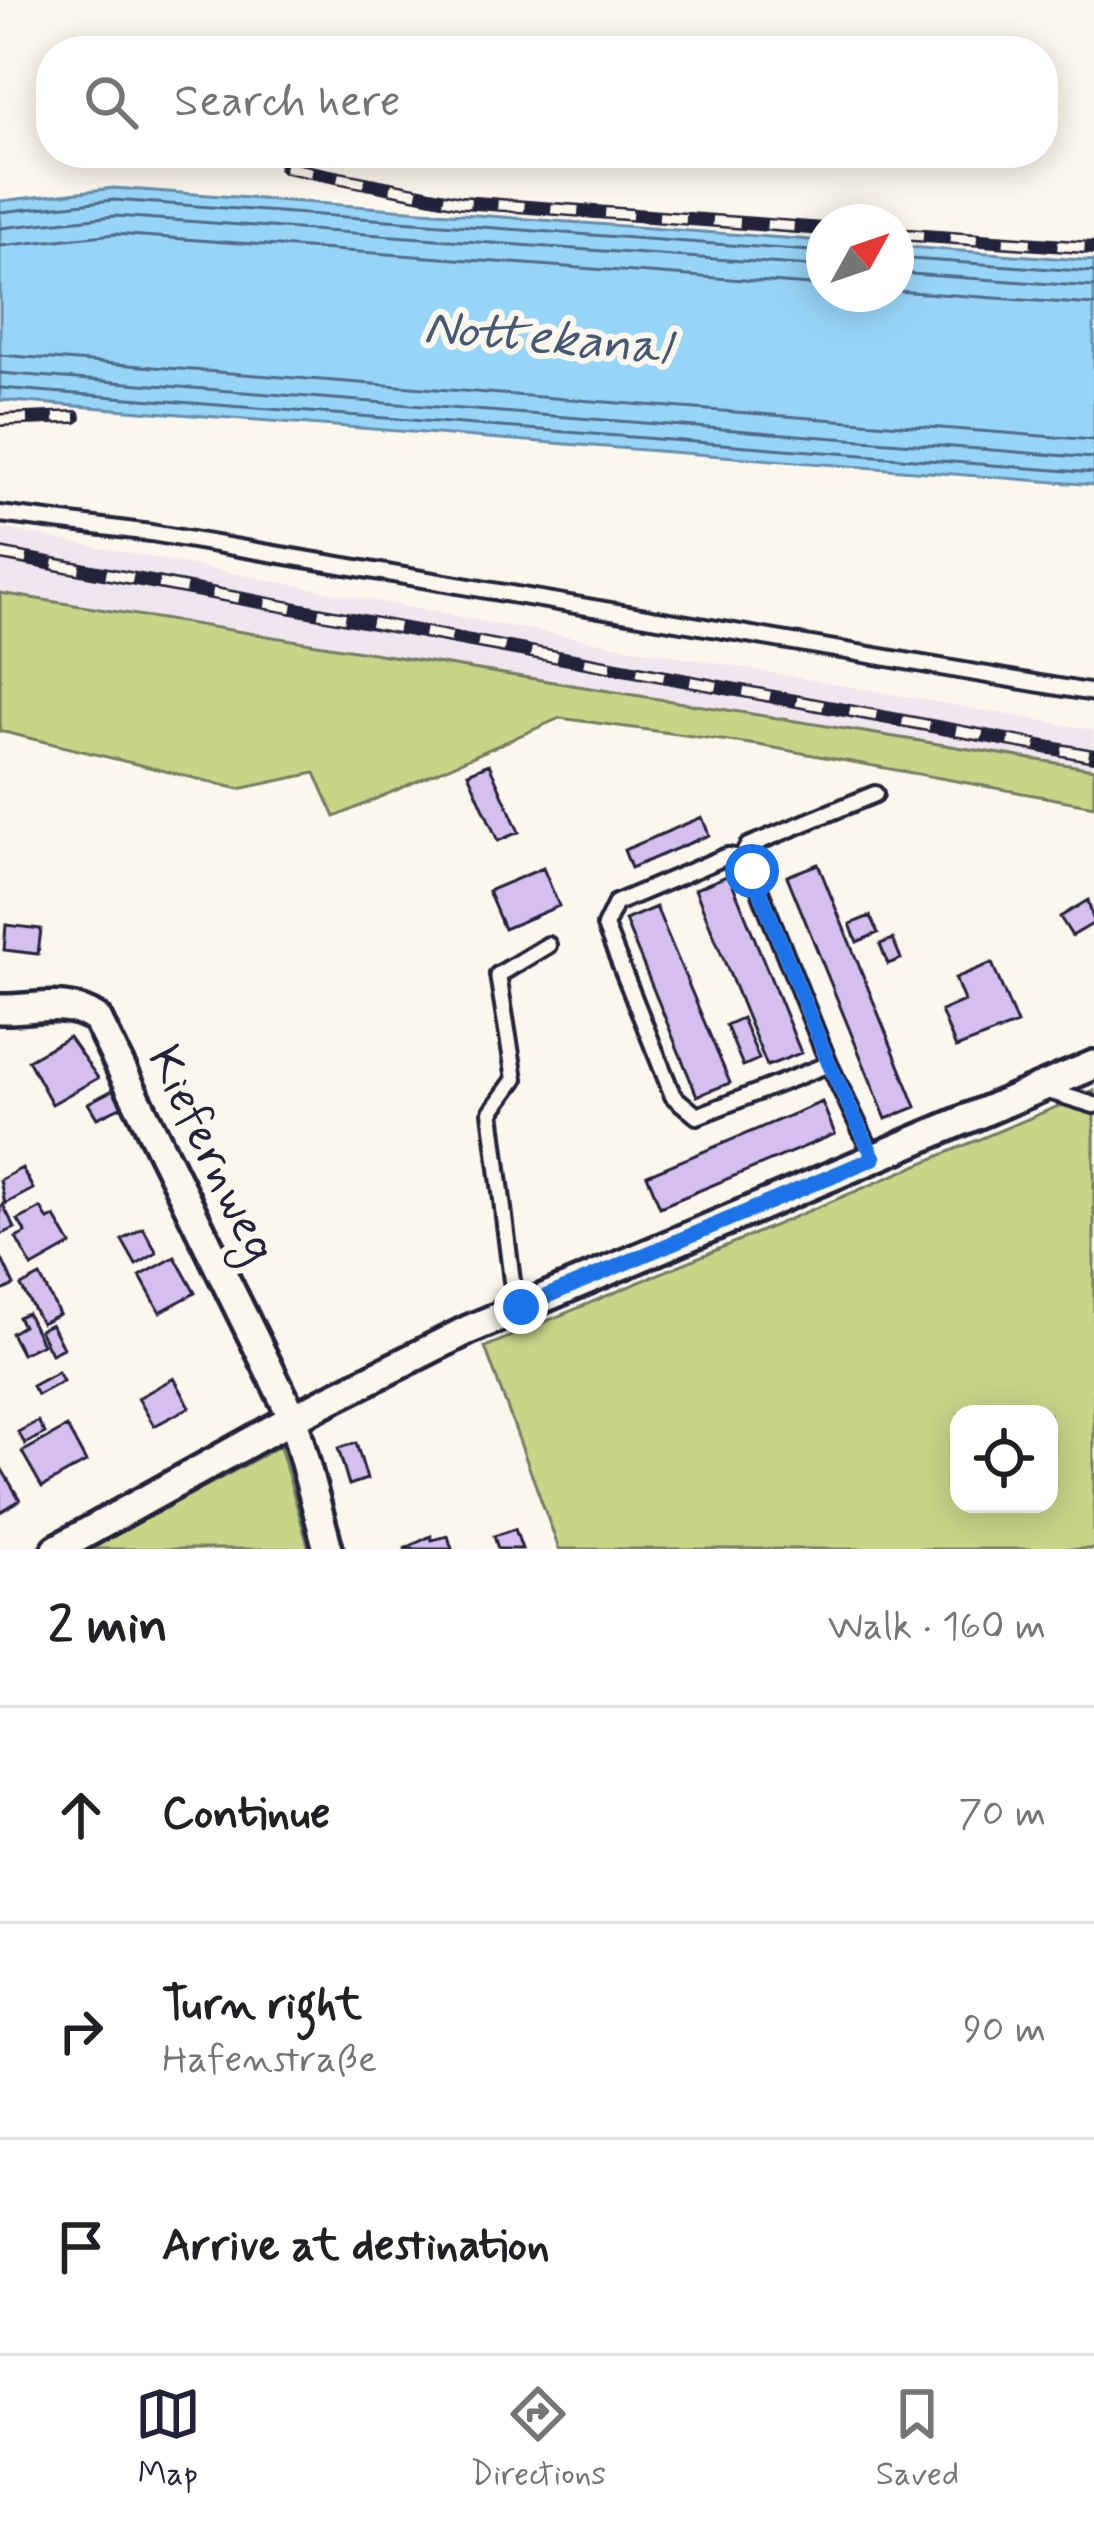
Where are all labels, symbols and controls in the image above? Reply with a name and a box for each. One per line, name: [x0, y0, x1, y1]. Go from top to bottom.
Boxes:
search box: [36, 36, 1058, 168]
icon: search: [78, 69, 144, 135]
text: Search here: [174, 73, 401, 132]
north arrow: [806, 204, 914, 312]
water label: Nottekanal: [421, 295, 679, 383]
route start: [725, 844, 779, 898]
street label: Kiefernweg: [129, 1036, 290, 1275]
route end: [494, 1280, 548, 1334]
map controls: [950, 1405, 1058, 1513]
button: locate: [950, 1405, 1058, 1513]
text: 2 min: [48, 1594, 168, 1660]
text: Walk · 160 m: [828, 1602, 1046, 1653]
icon: ahead: [48, 1782, 114, 1848]
text: Continue: [162, 1785, 330, 1844]
text: 70 m: [958, 1789, 1046, 1840]
text: Turn right: [162, 1976, 362, 2035]
icon: right: [48, 1998, 114, 2064]
text: 90 m: [963, 2005, 1046, 2056]
text: Hafenstraße: [162, 2035, 377, 2086]
icon: arrive: [48, 2214, 114, 2280]
text: Arrive at destination: [162, 2217, 550, 2276]
tab: Map: [135, 2381, 201, 2497]
tab: Directions: [470, 2381, 606, 2497]
tab: Saved: [876, 2381, 959, 2497]

